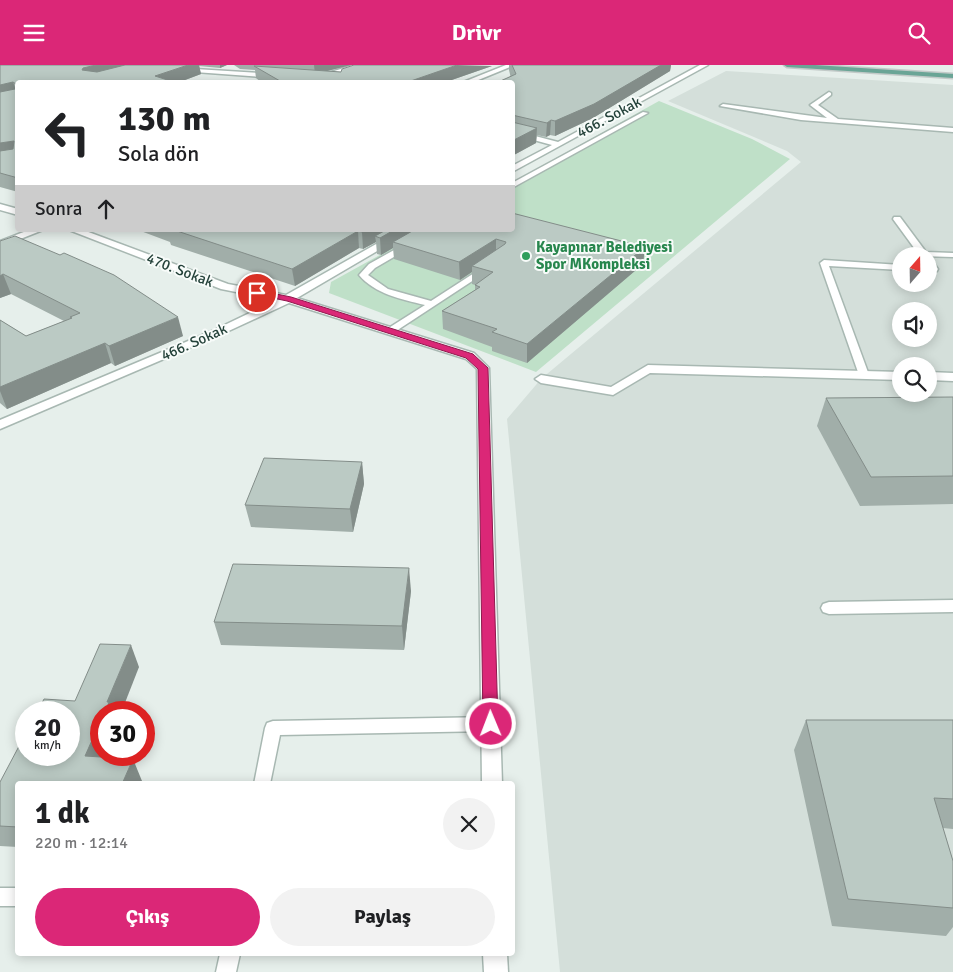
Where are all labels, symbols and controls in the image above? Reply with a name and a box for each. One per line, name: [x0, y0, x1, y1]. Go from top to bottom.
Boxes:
icon: menu: [20, 19, 48, 47]
text: Drivr: [452, 19, 501, 46]
icon: search: [905, 19, 933, 47]
street label: 466. Sokak: [574, 92, 645, 141]
text: 130 m: [118, 97, 211, 140]
icon: left: [35, 100, 100, 165]
text: Sola dön: [118, 140, 199, 167]
icon: ahead: [92, 195, 120, 223]
text: Sonra: [35, 197, 82, 221]
place label: Kayapınar Belediyesi Spor MKompleksi: [536, 238, 673, 273]
north arrow: [892, 247, 938, 293]
map controls: [892, 247, 937, 402]
street label: 470. Sokak: [144, 249, 216, 291]
marker: Kayapınar Belediyesi Spor MKompleksi: [520, 250, 532, 262]
pin: [236, 272, 278, 314]
icon: arrive: [243, 279, 271, 307]
button: sound: [892, 302, 937, 347]
street label: 466. Sokak: [158, 319, 230, 365]
button: search: [892, 357, 937, 402]
position arrow: [464, 697, 516, 749]
speed limit sign: 30: [90, 701, 155, 766]
text: 20: [34, 712, 61, 743]
text: km/h: [34, 738, 61, 753]
text: 1 dk: [35, 795, 90, 832]
button: close: [443, 798, 495, 850]
text: 220 m · 12:14: [35, 833, 128, 853]
button: Çıkış: [35, 888, 260, 946]
button: Paylaş: [270, 888, 495, 946]

